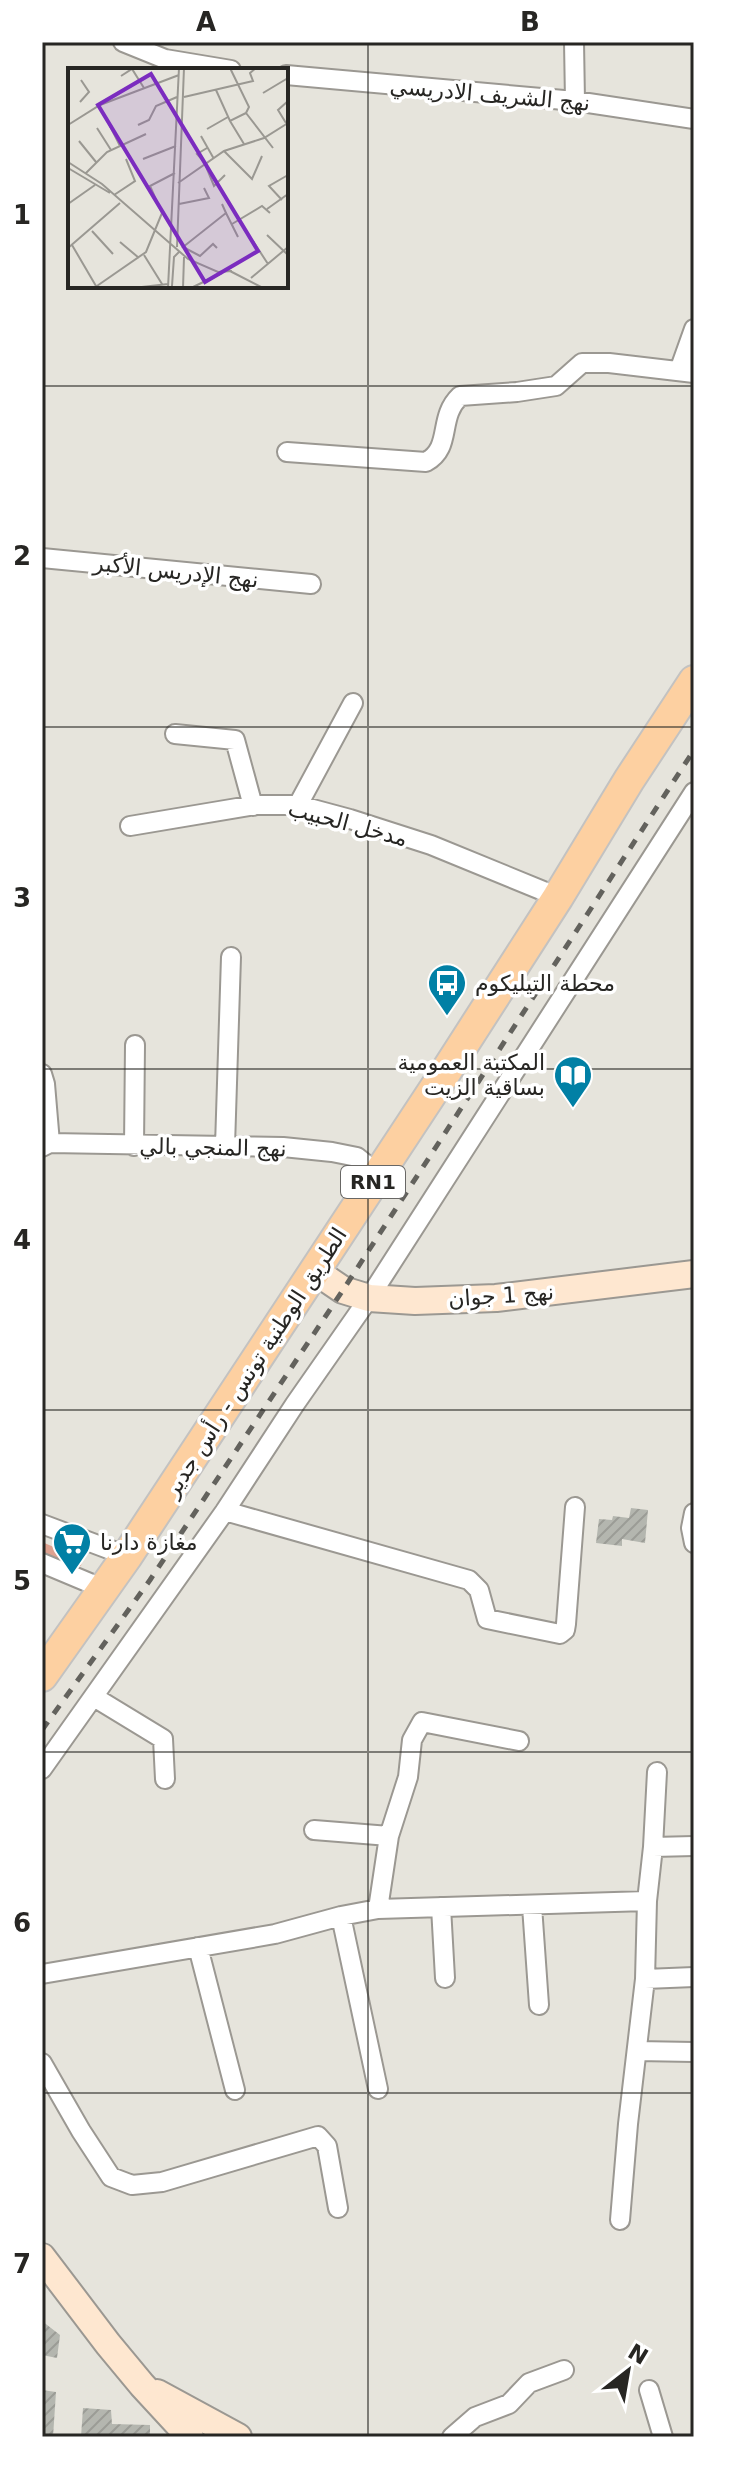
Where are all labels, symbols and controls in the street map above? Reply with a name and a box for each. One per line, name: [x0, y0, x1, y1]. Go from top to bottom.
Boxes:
text: A: [196, 7, 216, 37]
text: B: [520, 7, 540, 37]
inset map: [68, 68, 288, 288]
street label: نهج الشريف الادريسي: [389, 73, 591, 117]
text: 1: [13, 200, 31, 230]
text: 2: [13, 541, 31, 571]
street label: نهج الإدريس الأكبر: [91, 549, 260, 594]
street label: مدخل الحبيب: [285, 796, 410, 851]
text: 3: [13, 883, 31, 913]
bus stop icon: محطة التيليكوم: [426, 962, 468, 1017]
place label: محطة التيليكوم: [475, 971, 615, 996]
place label: المكتبة العمومية بساقية الزيت: [398, 1050, 545, 1100]
library icon: المكتبة العمومية بساقية الزيت: [552, 1054, 594, 1109]
street label: نهج المنجي بالي: [139, 1134, 287, 1162]
road number: RN1: [341, 1166, 405, 1198]
street label: الطريق الوطنية تونس - رأس جدير: [157, 1222, 353, 1503]
text: 4: [13, 1225, 31, 1255]
street label: نهج 1 جوان: [447, 1279, 555, 1312]
supermarket icon: مغازة دارنا: [51, 1521, 93, 1576]
place label: مغازة دارنا: [100, 1530, 198, 1555]
text: 5: [13, 1566, 31, 1596]
text: 6: [13, 1908, 31, 1938]
text: 7: [13, 2249, 31, 2279]
north arrow: [588, 2331, 668, 2411]
text: N: [624, 2339, 652, 2370]

